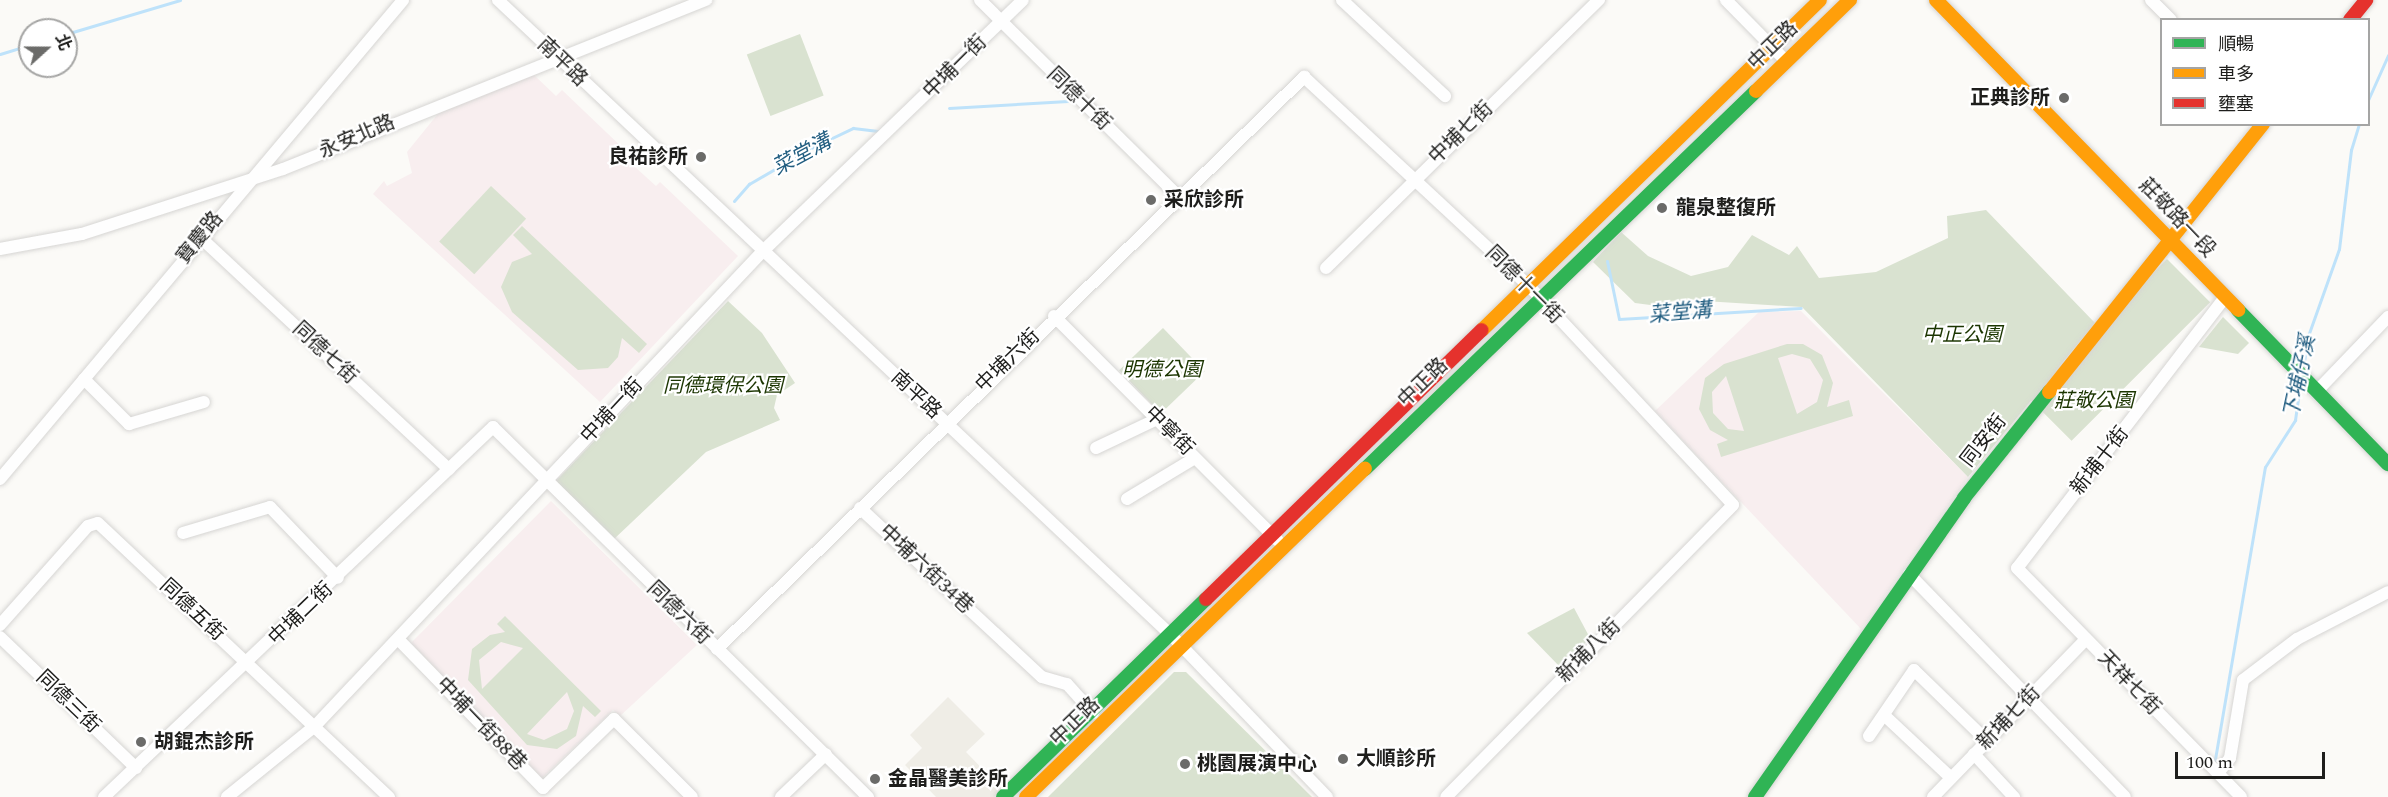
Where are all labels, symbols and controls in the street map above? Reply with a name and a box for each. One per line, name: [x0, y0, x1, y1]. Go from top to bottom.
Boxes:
street label: 中正路: [1743, 17, 1803, 75]
north arrow: [18, 18, 78, 78]
legend: [2160, 18, 2370, 126]
text: 北: [49, 30, 77, 54]
street label: 中埔一街: [918, 30, 992, 104]
text: 順暢: [2218, 31, 2254, 58]
street label: 南平路: [532, 33, 592, 91]
text: 車多: [2218, 61, 2254, 88]
street label: 同德十街: [1042, 63, 1116, 135]
place label: 正典診所: [1970, 86, 2050, 110]
marker: 正典診所: [2055, 89, 2073, 107]
text: 壅塞: [2218, 91, 2254, 118]
street label: 中埔七街: [1424, 97, 1498, 169]
street label: 永安北路: [315, 110, 399, 164]
water label: 菜堂溝: [768, 129, 836, 181]
place label: 良祐診所: [608, 145, 688, 169]
marker: 良祐診所: [692, 148, 710, 166]
street label: 莊敬路一段: [2134, 174, 2220, 262]
place label: 采欣診所: [1164, 188, 1244, 212]
marker: 采欣診所: [1142, 191, 1160, 209]
place label: 龍泉整復所: [1676, 196, 1776, 220]
marker: 龍泉整復所: [1653, 199, 1671, 217]
street label: 寶慶路: [172, 207, 228, 269]
street label: 同德十一街: [1480, 241, 1568, 329]
water label: 菜堂溝: [1648, 298, 1712, 328]
street label: 同德七街: [288, 317, 362, 389]
park label: 中正公園: [1922, 323, 2002, 347]
street label: 中埔六街: [971, 325, 1045, 397]
water label: 下埔仔溪: [2279, 333, 2321, 421]
street label: 中正路: [1393, 354, 1453, 412]
park label: 明德公園: [1122, 358, 1202, 382]
street label: 南平路: [886, 366, 946, 424]
street label: 中埔一街: [576, 374, 648, 448]
park label: 同德環保公園: [663, 374, 783, 398]
park label: 莊敬公園: [2054, 389, 2134, 413]
street label: 中寧街: [1139, 401, 1199, 461]
street label: 同安街: [1956, 410, 2012, 472]
street label: 新埔十街: [2066, 422, 2134, 500]
street label: 中埔六街34巷: [874, 519, 978, 619]
street label: 同德五街: [155, 574, 229, 646]
street label: 同德六街: [642, 577, 716, 649]
street label: 中埔二街: [264, 578, 338, 650]
street label: 新埔八街: [1552, 614, 1626, 688]
street label: 天祥七街: [2093, 646, 2165, 720]
street label: 同德三街: [31, 666, 105, 738]
street label: 中埔一街88巷: [431, 673, 531, 775]
street label: 新埔七街: [1973, 681, 2045, 755]
street label: 中正路: [1045, 693, 1105, 751]
place label: 胡錕杰診所: [154, 730, 254, 754]
marker: 胡錕杰診所: [132, 733, 150, 751]
scale bar: [2178, 740, 2328, 778]
place label: 大順診所: [1356, 747, 1436, 771]
text: 100 m: [2186, 749, 2233, 776]
marker: 大順診所: [1334, 750, 1352, 768]
place label: 桃園展演中心: [1197, 752, 1317, 776]
marker: 桃園展演中心: [1178, 757, 1192, 771]
place label: 金晶醫美診所: [888, 767, 1008, 791]
marker: 金晶醫美診所: [866, 770, 884, 788]

